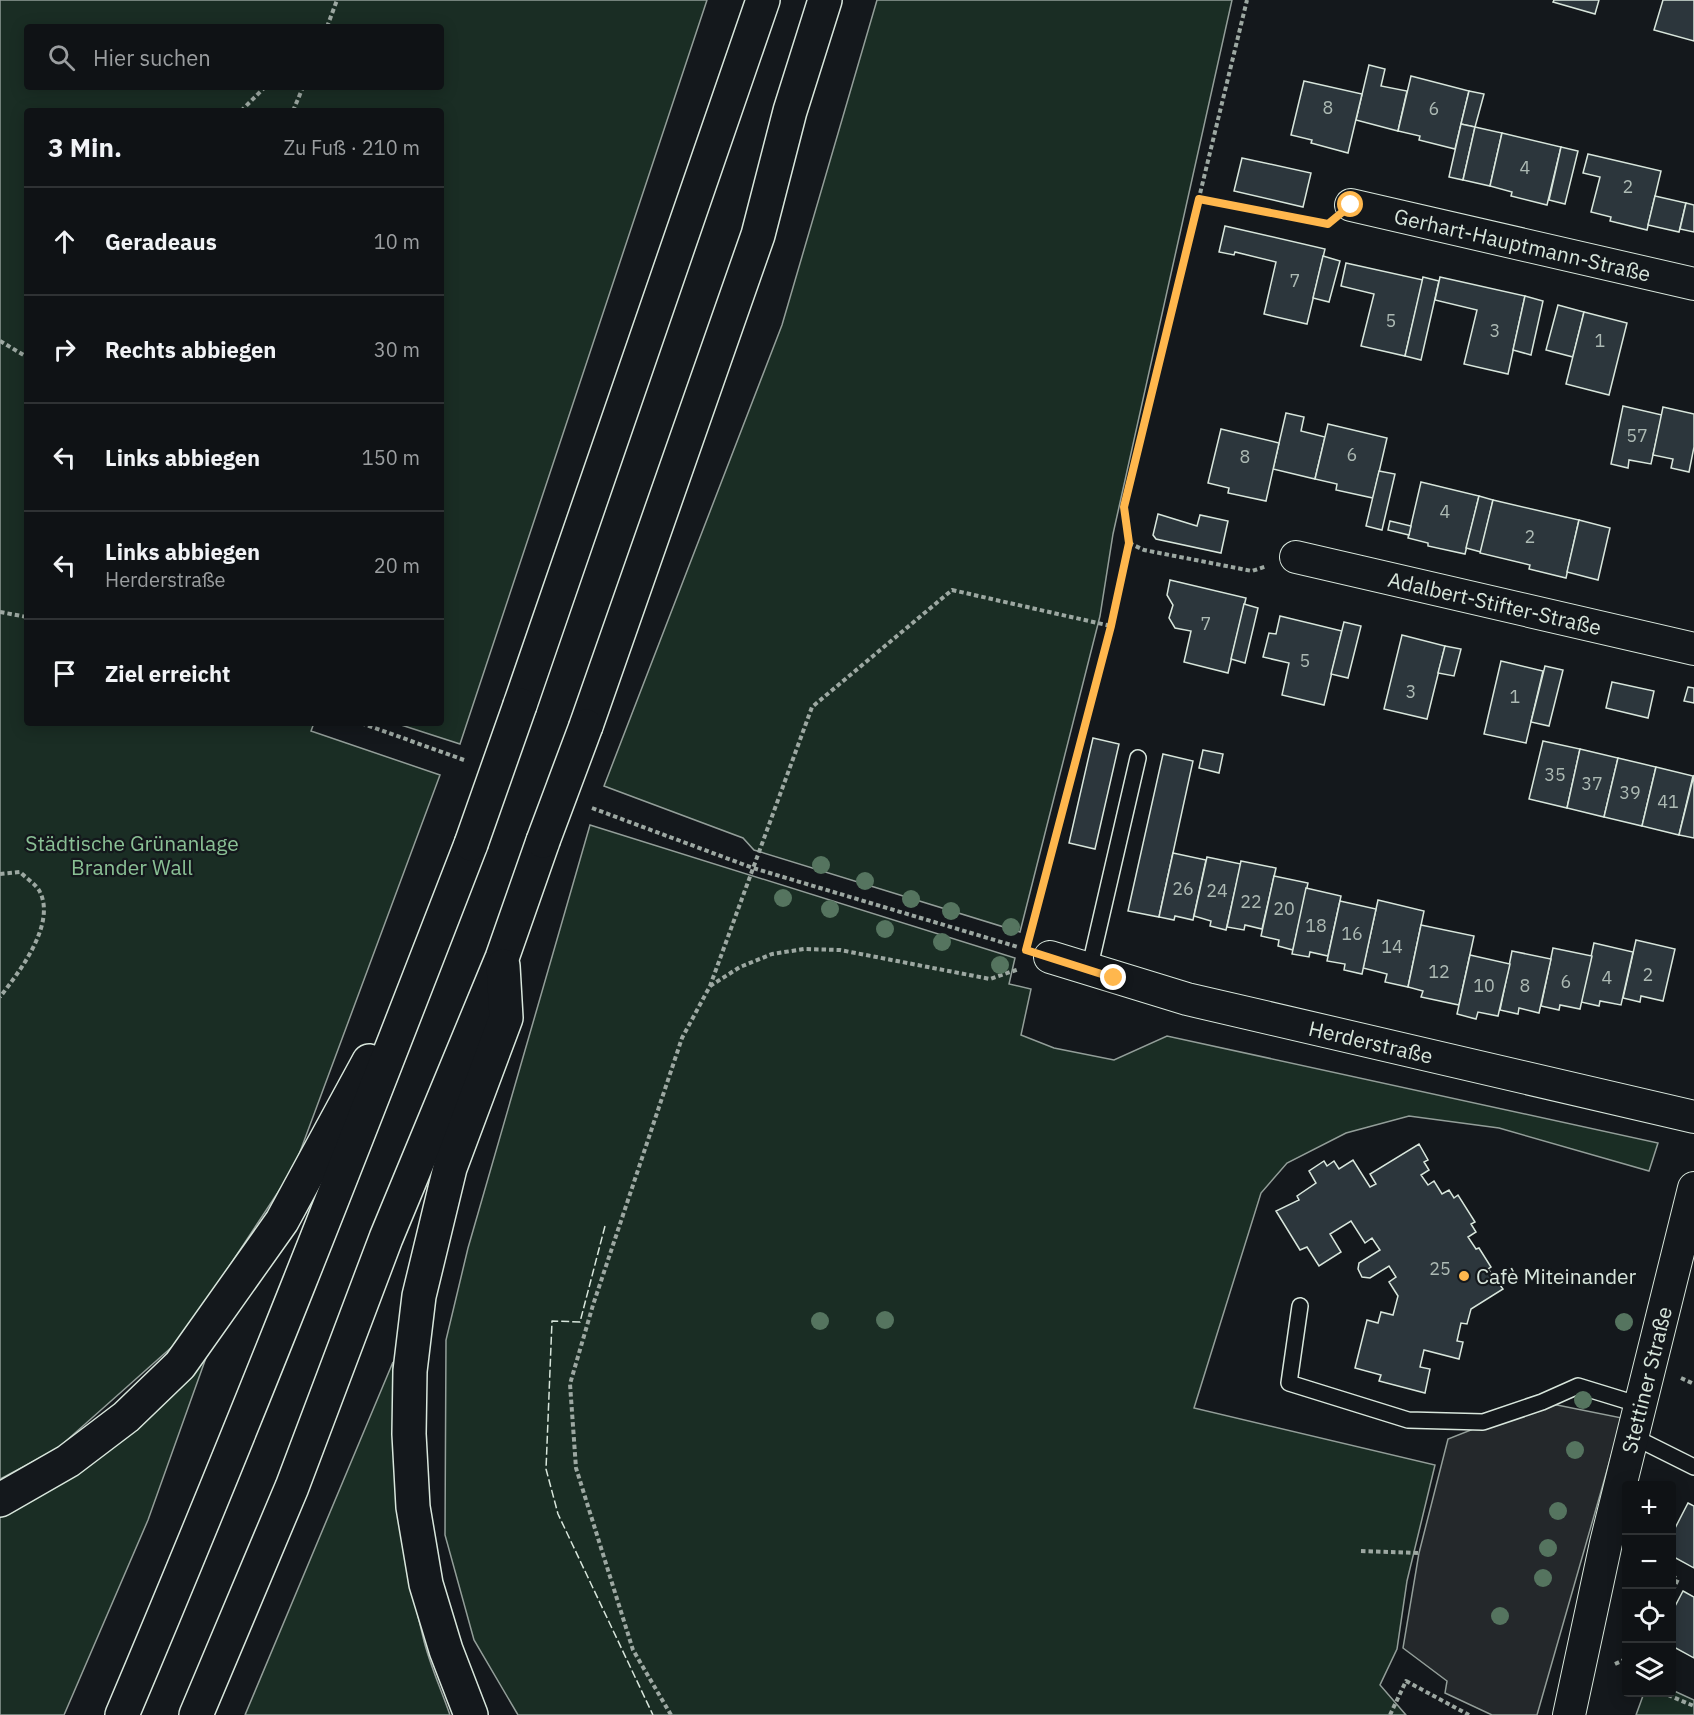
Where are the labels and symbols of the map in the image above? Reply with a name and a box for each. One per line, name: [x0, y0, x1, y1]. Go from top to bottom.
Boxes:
house number: 8: [1323, 96, 1333, 119]
house number: 6: [1429, 97, 1439, 120]
house number: 4: [1520, 156, 1531, 179]
house number: 2: [1623, 175, 1633, 198]
route start: [1337, 191, 1363, 217]
street label: Gerhart-Hauptmann-Straße: [1392, 201, 1654, 288]
house number: 7: [1290, 269, 1300, 292]
house number: 5: [1386, 309, 1396, 332]
house number: 3: [1490, 319, 1500, 342]
house number: 1: [1595, 329, 1605, 352]
house number: 57: [1626, 424, 1648, 447]
house number: 6: [1347, 443, 1357, 466]
house number: 8: [1240, 445, 1250, 468]
house number: 4: [1440, 500, 1451, 523]
house number: 2: [1525, 525, 1535, 548]
street label: Adalbert-Stifter-Straße: [1385, 565, 1604, 641]
house number: 7: [1201, 612, 1211, 635]
house number: 5: [1300, 649, 1310, 672]
house number: 3: [1406, 680, 1416, 703]
house number: 1: [1510, 685, 1520, 708]
house number: 35: [1544, 763, 1566, 786]
house number: 37: [1581, 772, 1603, 795]
house number: 39: [1619, 781, 1641, 804]
house number: 41: [1657, 790, 1679, 813]
park label: Städtische Grünanlage Brander Wall: [25, 829, 239, 881]
house number: 26: [1172, 877, 1194, 900]
house number: 24: [1206, 879, 1228, 902]
house number: 22: [1240, 890, 1262, 913]
house number: 20: [1273, 897, 1295, 920]
house number: 18: [1305, 914, 1327, 937]
house number: 16: [1341, 922, 1363, 945]
house number: 14: [1381, 935, 1403, 958]
house number: 12: [1428, 960, 1450, 983]
house number: 2: [1643, 963, 1653, 986]
route end: [1100, 964, 1126, 990]
house number: 4: [1602, 966, 1613, 989]
house number: 6: [1561, 970, 1571, 993]
house number: 10: [1473, 974, 1495, 997]
house number: 8: [1520, 974, 1530, 997]
street label: Herderstraße: [1306, 1014, 1436, 1070]
house number: 25: [1429, 1257, 1451, 1280]
place label: Cafè Miteinander: [1476, 1262, 1637, 1290]
marker: Cafè Miteinander: [1457, 1269, 1471, 1283]
street label: Stettiner Straße: [1615, 1304, 1678, 1456]

